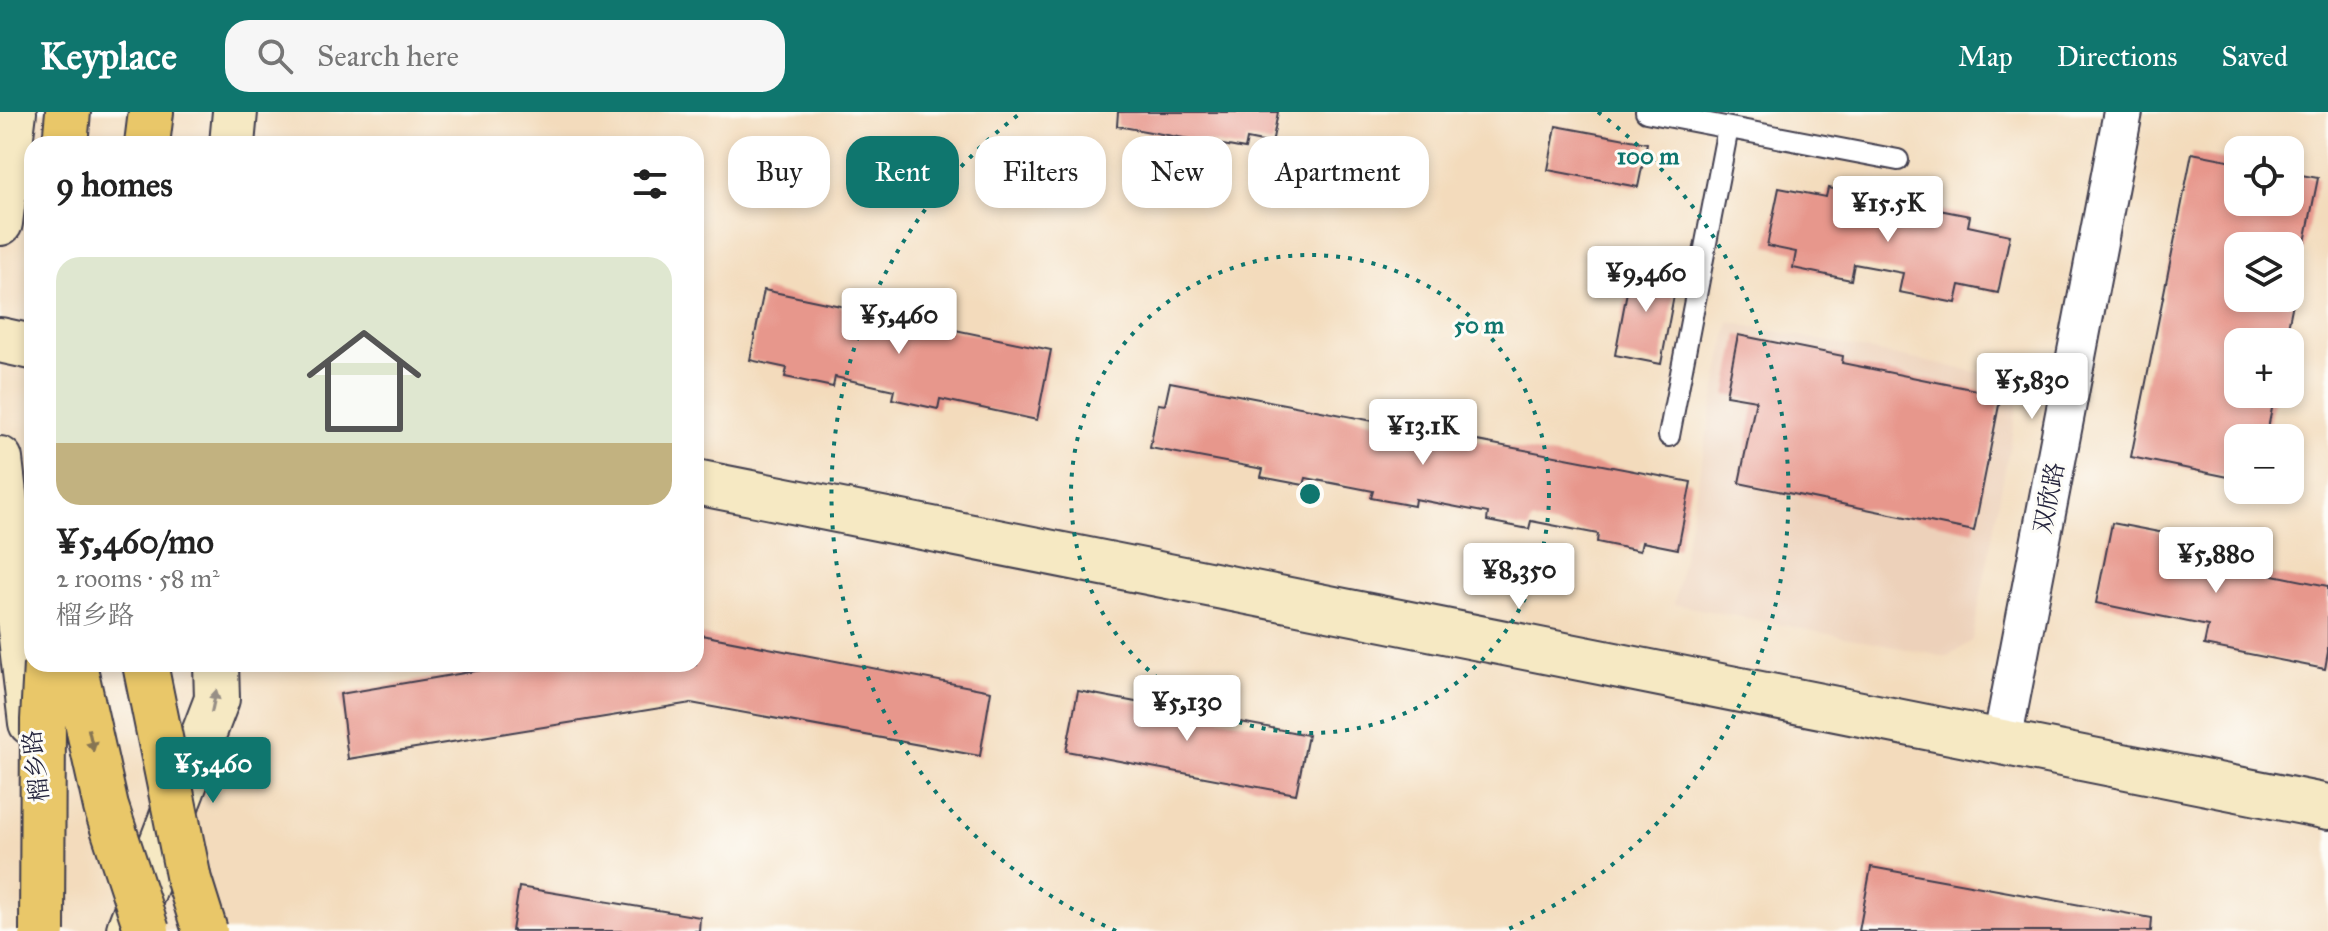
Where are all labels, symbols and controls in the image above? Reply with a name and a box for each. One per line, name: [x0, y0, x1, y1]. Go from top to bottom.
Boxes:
search box: [225, 20, 785, 92]
text: Keyplace: [40, 33, 177, 79]
icon: search: [253, 34, 297, 78]
text: Search here: [317, 38, 459, 74]
text: Map: [1958, 39, 2013, 74]
text: Directions: [2057, 39, 2178, 74]
text: Saved: [2222, 39, 2288, 74]
chip: Buy: [728, 136, 830, 208]
chip: Rent: [846, 136, 959, 208]
chip: Filters: [975, 136, 1106, 208]
chip: New: [1122, 136, 1232, 208]
chip: Apartment: [1248, 136, 1429, 208]
map controls: [2224, 136, 2304, 504]
button: locate: [2224, 136, 2304, 216]
text: 100 m: [1617, 141, 1680, 171]
icon: filters: [628, 162, 672, 206]
text: 9 homes: [56, 164, 173, 205]
pin: ¥15.5K: [1823, 176, 1953, 244]
text: ¥15.5K: [1851, 186, 1925, 218]
button: layers: [2224, 232, 2304, 312]
pin: ¥9,460: [1581, 246, 1711, 314]
text: ¥9,460: [1605, 256, 1687, 288]
pin: ¥5,460: [834, 288, 964, 356]
text: ¥5,460: [860, 298, 938, 330]
icon: home: [292, 309, 436, 453]
text: 50 m: [1454, 310, 1505, 340]
button: +: [2224, 328, 2304, 408]
pin: ¥5,830: [1967, 353, 2097, 421]
text: ¥5,830: [1995, 363, 2069, 395]
pin: ¥13.1K: [1358, 399, 1488, 467]
text: ¥13.1K: [1387, 409, 1459, 441]
button: −: [2224, 424, 2304, 504]
street label: 双欣路: [2027, 460, 2071, 536]
centre of rings: [1296, 480, 1324, 508]
text: ¥5,460/mo: [56, 521, 214, 562]
pin: ¥5,880: [2151, 527, 2281, 595]
text: ¥5,880: [2177, 537, 2255, 569]
pin: ¥8,350: [1454, 543, 1584, 611]
text: ¥8,350: [1481, 553, 1557, 585]
text: 2 rooms · 58 m²: [56, 562, 220, 594]
text: 榴乡路: [56, 599, 134, 631]
pin: ¥5,130: [1122, 675, 1252, 743]
text: ¥5,130: [1151, 685, 1223, 717]
one-way arrow: [208, 688, 221, 713]
street label: 榴乡路: [17, 728, 55, 804]
one-way arrow: [85, 728, 98, 753]
pin: ¥5,460: [148, 737, 278, 805]
text: ¥5,460: [174, 747, 252, 779]

